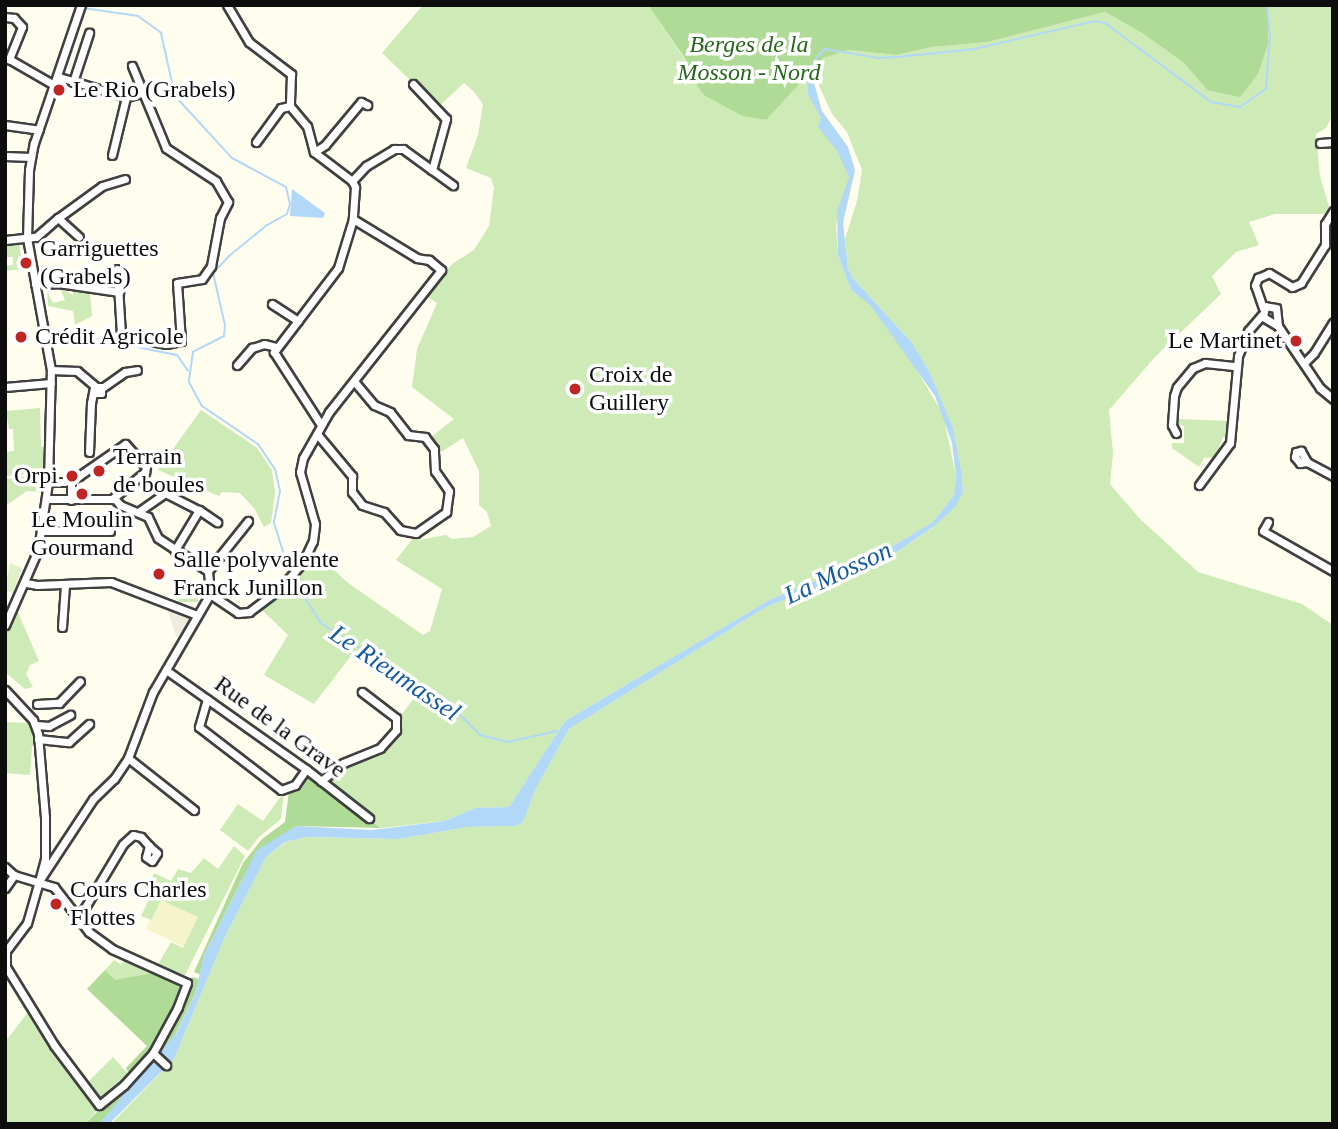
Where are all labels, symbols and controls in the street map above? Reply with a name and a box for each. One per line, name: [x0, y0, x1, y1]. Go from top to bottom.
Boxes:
park label: Berges de la Mosson - Nord: [677, 31, 821, 87]
place label: Le Rio (Grabels): [73, 76, 236, 104]
marker: Le Rio (Grabels): [51, 82, 67, 98]
place label: Garriguettes (Grabels): [40, 235, 159, 291]
marker: Garriguettes (Grabels): [18, 255, 34, 271]
place label: Crédit Agricole: [35, 323, 185, 351]
place label: Le Martinet: [1168, 327, 1282, 355]
marker: Crédit Agricole: [13, 329, 29, 345]
marker: Le Martinet: [1288, 333, 1304, 349]
place label: Croix de Guillery: [589, 361, 672, 417]
marker: Croix de Guillery: [567, 381, 583, 397]
place label: Terrain de boules: [113, 443, 204, 499]
place label: Orpi: [14, 462, 58, 490]
marker: Terrain de boules: [91, 463, 107, 479]
marker: Orpi: [64, 468, 80, 484]
marker: Le Moulin Gourmand: [74, 486, 90, 502]
place label: Le Moulin Gourmand: [31, 506, 133, 562]
water label: La Mosson: [779, 535, 897, 611]
place label: Salle polyvalente Franck Junillon: [173, 546, 339, 602]
marker: Salle polyvalente Franck Junillon: [151, 566, 167, 582]
water label: Le Rieumassel: [324, 618, 466, 728]
street label: Rue de la Grave: [209, 670, 351, 784]
place label: Cours Charles Flottes: [70, 876, 207, 932]
marker: Cours Charles Flottes: [48, 896, 64, 912]

